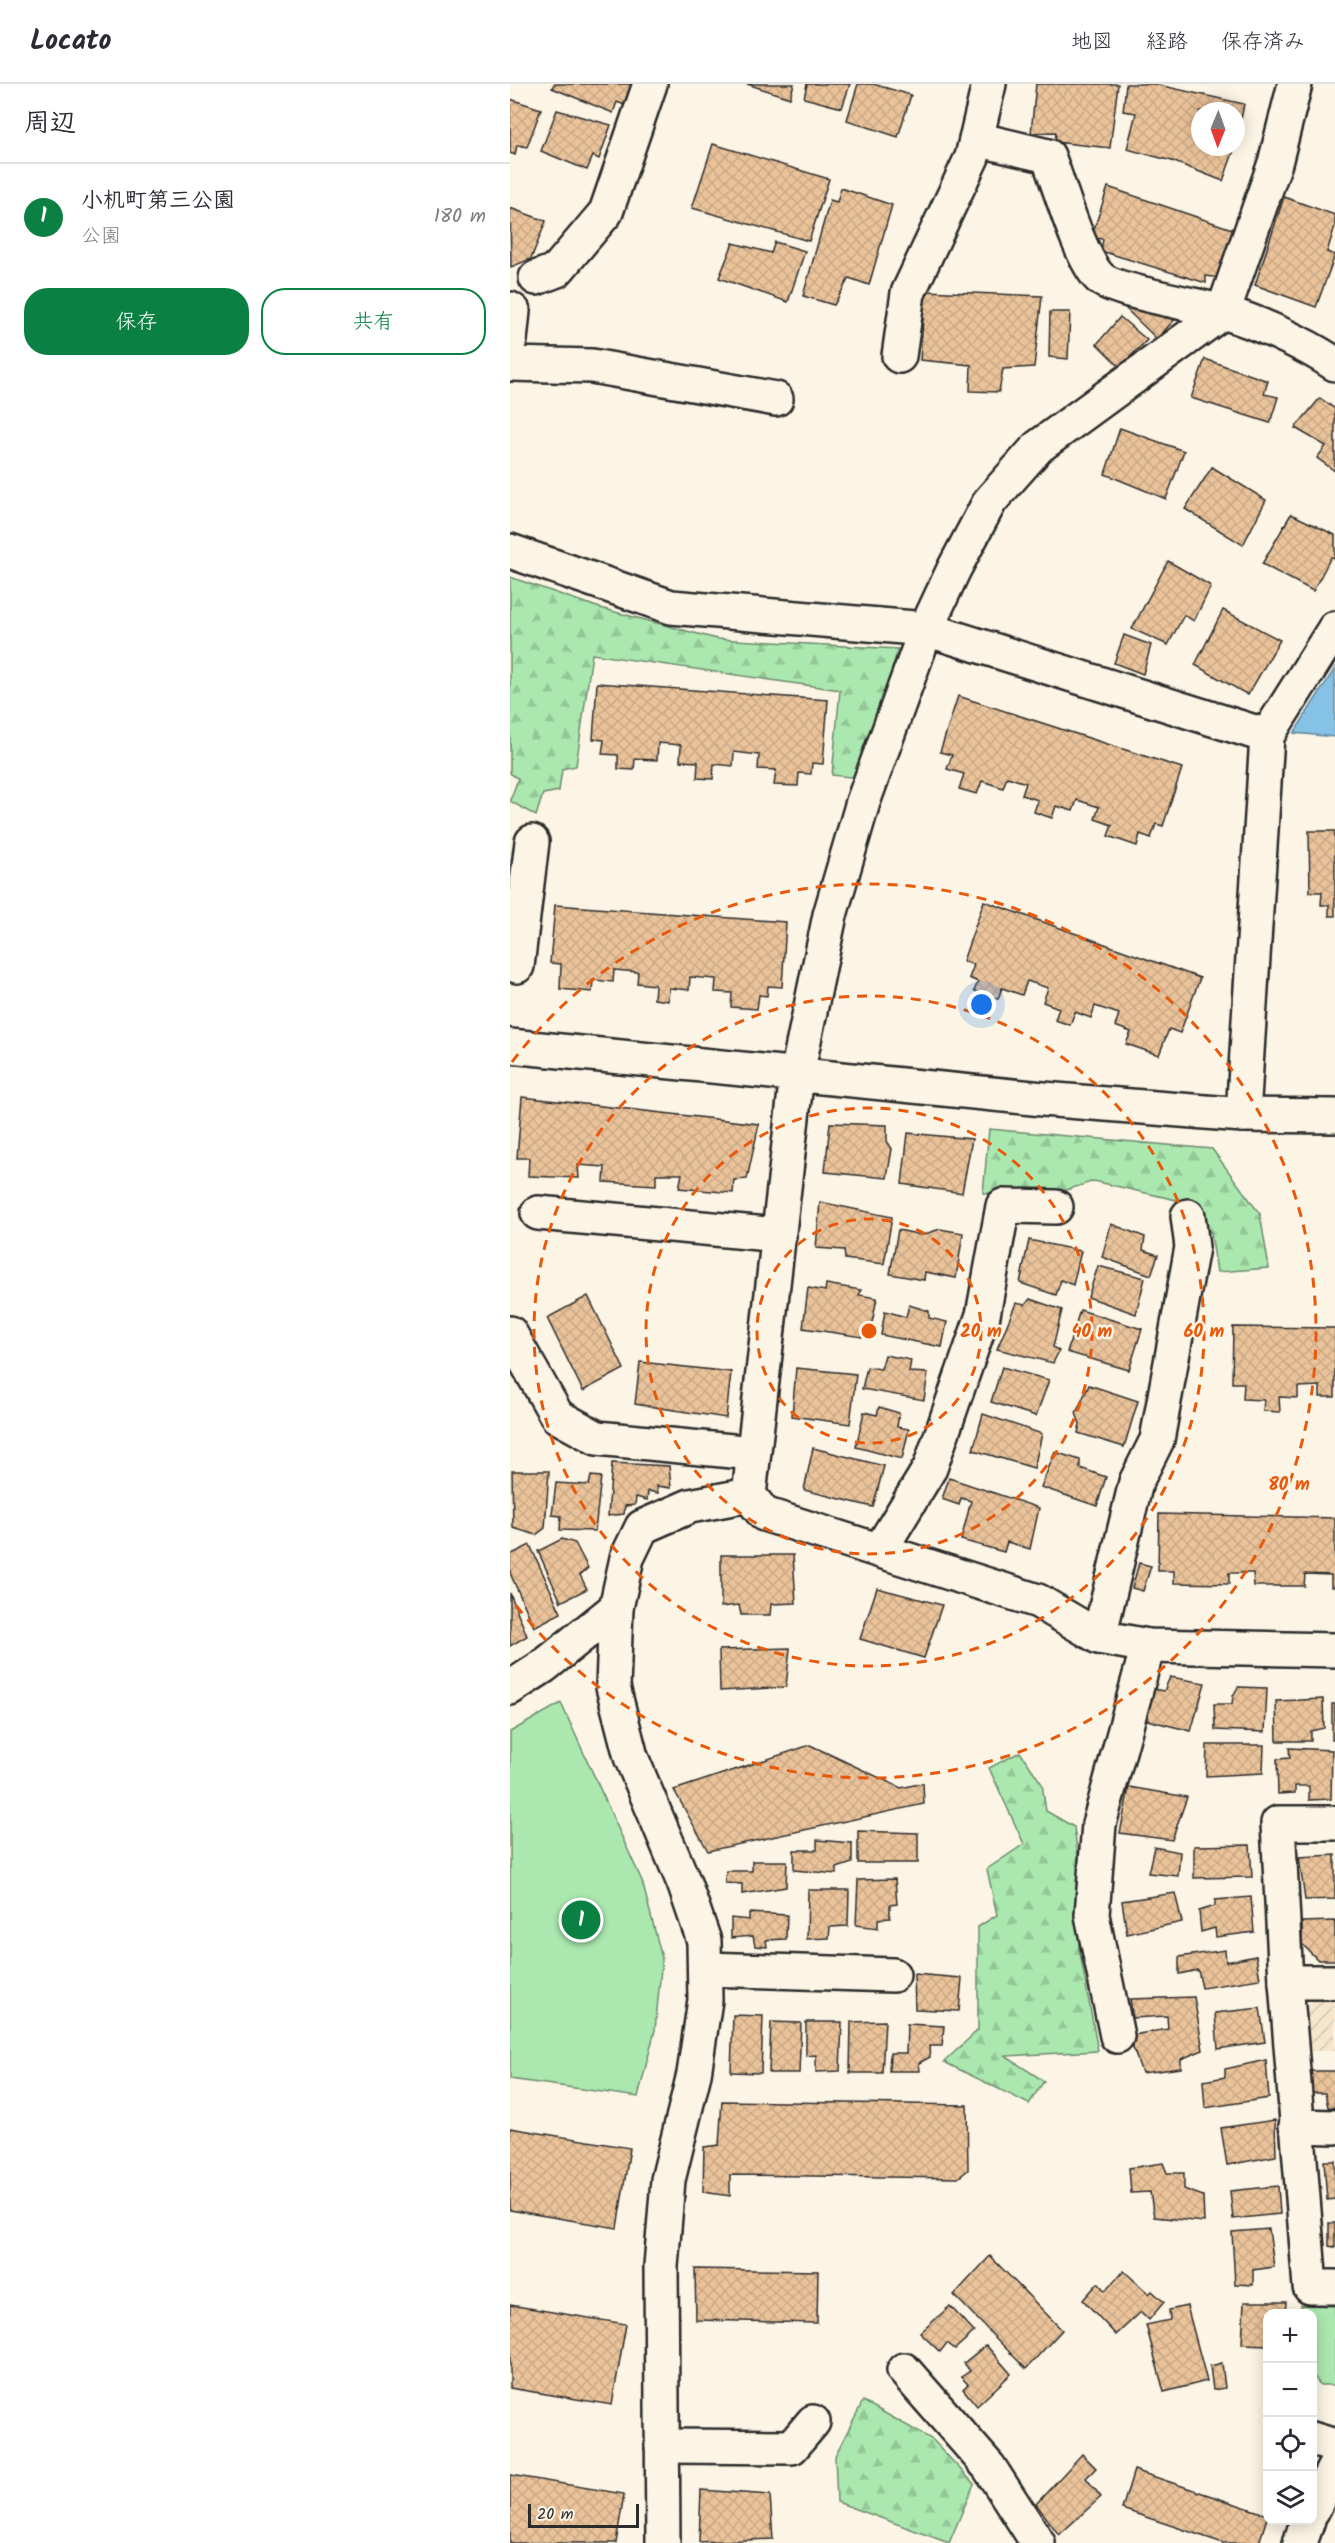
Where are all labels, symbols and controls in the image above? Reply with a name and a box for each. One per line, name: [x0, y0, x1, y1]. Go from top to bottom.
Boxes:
text: Locato: [30, 19, 111, 64]
text: 地図: [1071, 26, 1113, 59]
text: 経路: [1146, 26, 1188, 59]
text: 保存済み: [1221, 26, 1305, 59]
north arrow: [1191, 102, 1245, 156]
text: 周辺: [24, 103, 76, 145]
text: 小机町第三公園: [81, 184, 235, 219]
text: 1: [40, 201, 47, 233]
text: 180 m: [434, 201, 486, 233]
text: 公園: [81, 221, 121, 253]
button: 保存: [24, 288, 249, 355]
button: 共有: [261, 288, 486, 355]
your location: [967, 990, 996, 1019]
text: 20 m: [960, 1318, 1002, 1347]
text: 40 m: [1072, 1318, 1113, 1347]
text: 60 m: [1184, 1318, 1225, 1347]
centre of rings: [859, 1321, 879, 1341]
text: 80 m: [1268, 1471, 1310, 1500]
pin: 1: [562, 1898, 600, 1942]
map controls: [1263, 2309, 1317, 2525]
button: +: [1263, 2309, 1317, 2363]
button: −: [1263, 2363, 1317, 2417]
button: locate: [1263, 2417, 1317, 2471]
button: layers: [1263, 2471, 1317, 2525]
scale bar: [528, 2501, 639, 2528]
text: 20 m: [537, 2502, 573, 2527]

